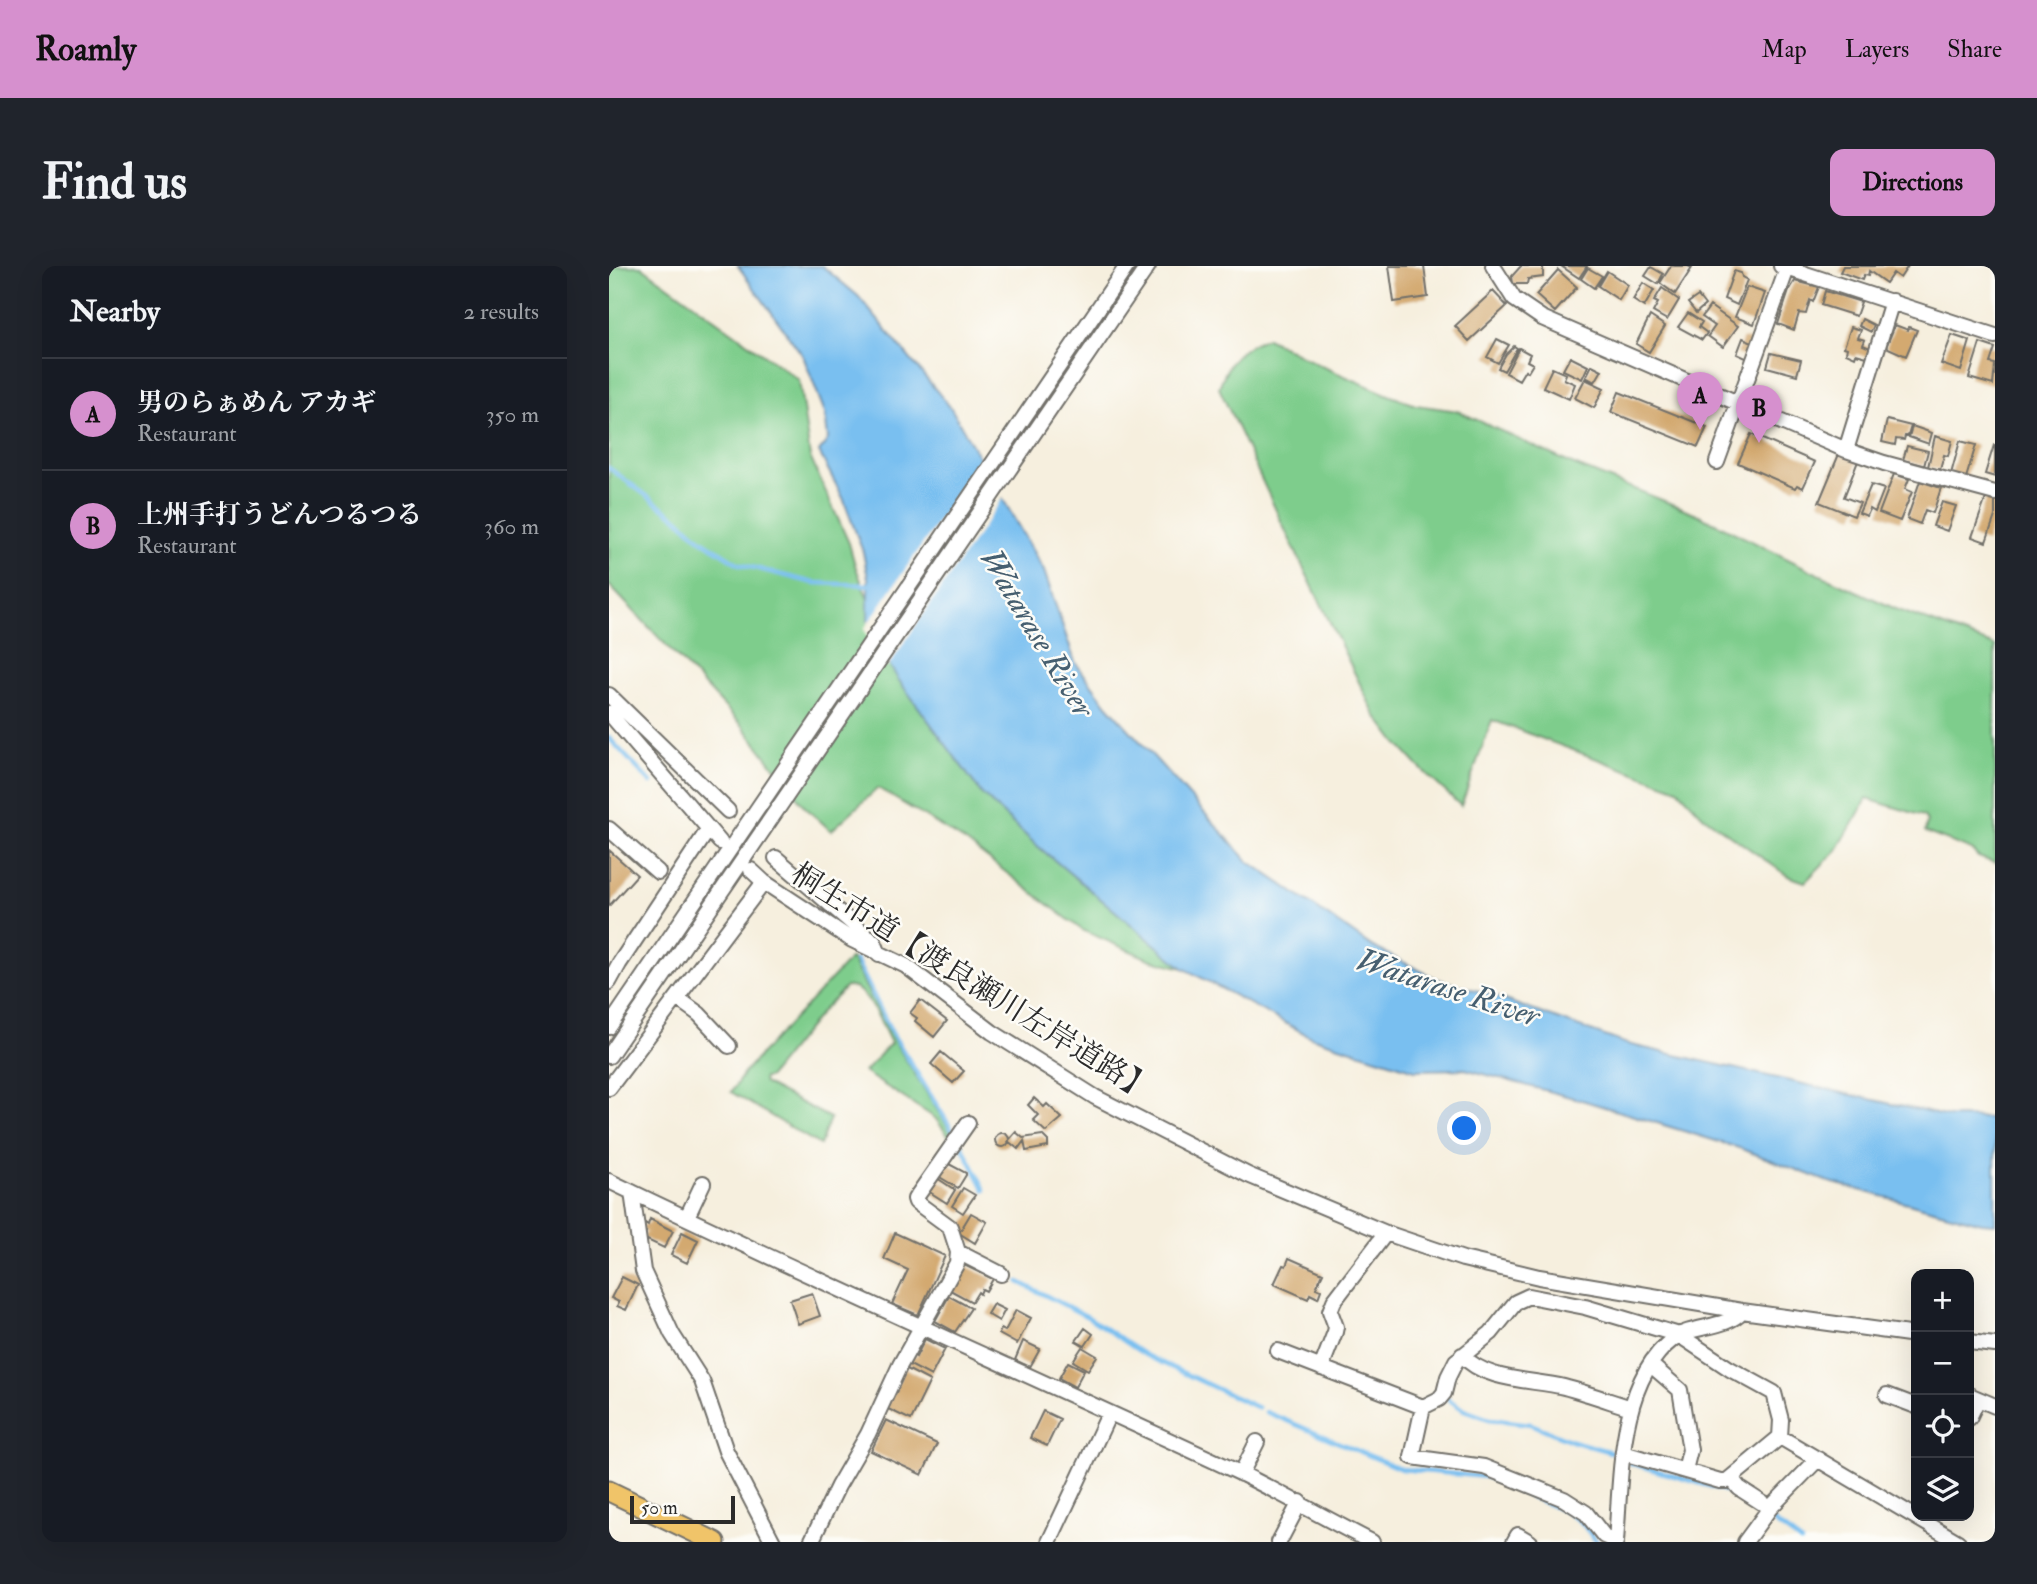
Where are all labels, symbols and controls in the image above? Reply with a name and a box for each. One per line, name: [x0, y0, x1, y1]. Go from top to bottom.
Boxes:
text: Roamly: [35, 29, 136, 70]
text: Map: [1762, 34, 1807, 65]
text: Layers: [1845, 34, 1909, 65]
text: Share: [1947, 34, 2002, 65]
button: Directions: [1830, 149, 1995, 216]
text: Find us: [42, 152, 187, 213]
text: Nearby: [70, 293, 160, 330]
text: 2 results: [464, 297, 539, 326]
pin: A: [1677, 372, 1723, 430]
pin: B: [1736, 385, 1782, 443]
text: 男のらぁめん アカギ: [137, 387, 376, 419]
text: A: [86, 400, 100, 429]
text: 350 m: [486, 400, 539, 429]
text: Restaurant: [137, 419, 237, 448]
text: 上州手打うどんつるつる: [137, 499, 422, 531]
text: B: [85, 512, 101, 541]
text: 360 m: [484, 512, 539, 541]
text: Restaurant: [137, 531, 237, 560]
water label: Watarase River: [971, 541, 1104, 727]
street label: 桐生市道【渡良瀬川左岸道路】: [784, 855, 1160, 1109]
water label: Watarase River: [1351, 940, 1547, 1037]
your location: [1447, 1111, 1481, 1145]
map controls: [1911, 1269, 1974, 1521]
button: +: [1911, 1269, 1974, 1332]
button: −: [1911, 1332, 1974, 1395]
button: locate: [1911, 1395, 1974, 1458]
button: layers: [1911, 1458, 1974, 1521]
scale bar: [630, 1493, 735, 1525]
text: 50 m: [641, 1496, 678, 1520]

